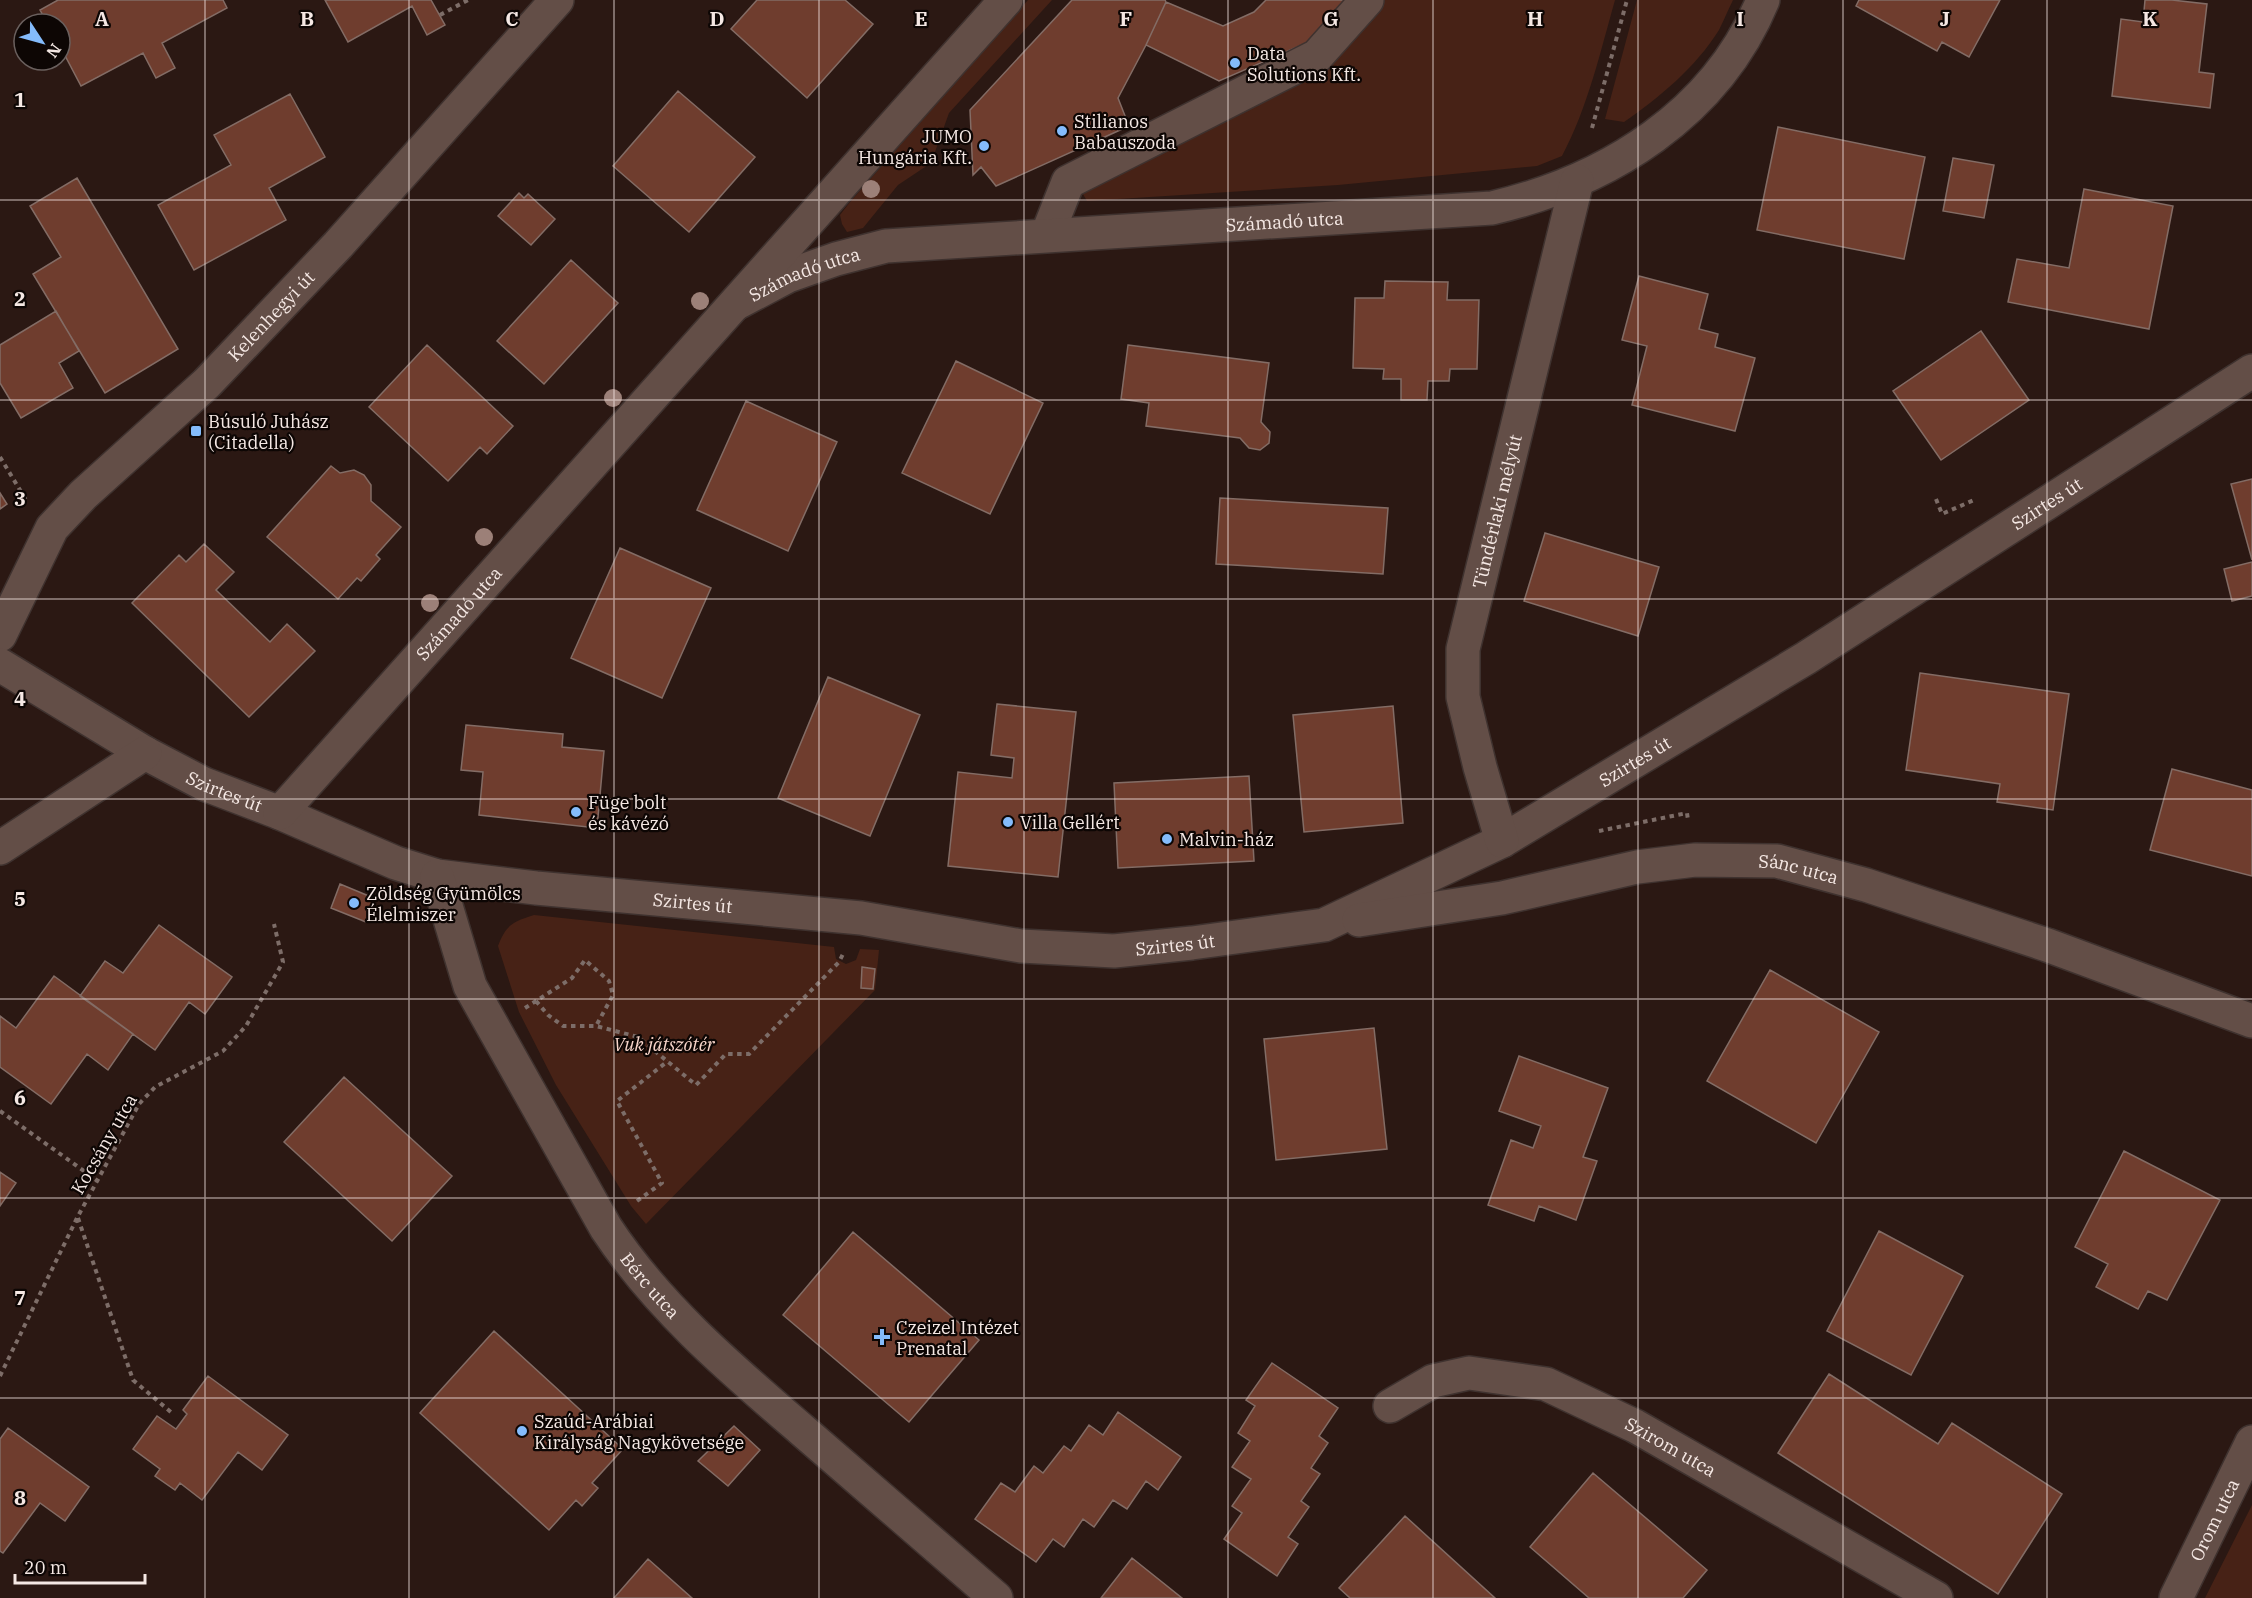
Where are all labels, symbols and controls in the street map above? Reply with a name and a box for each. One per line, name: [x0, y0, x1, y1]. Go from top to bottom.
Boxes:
text: A: [95, 5, 109, 32]
text: B: [300, 5, 314, 32]
text: C: [505, 5, 519, 32]
text: D: [709, 5, 725, 32]
text: E: [914, 5, 928, 32]
text: F: [1120, 5, 1132, 32]
text: G: [1323, 5, 1339, 32]
text: H: [1527, 5, 1543, 32]
text: I: [1736, 5, 1744, 32]
text: J: [1940, 5, 1950, 32]
text: K: [2142, 5, 2158, 32]
north arrow: [12, 12, 72, 72]
text: N: [42, 40, 66, 62]
place label: Data Solutions Kft.: [1247, 42, 1361, 86]
marker: Data Solutions Kft.: [1228, 56, 1242, 70]
text: 1: [14, 86, 26, 113]
place label: Stilianos Babauszoda: [1074, 110, 1176, 154]
marker: Stilianos Babauszoda: [1055, 124, 1069, 138]
place label: JUMO Hungária Kft.: [858, 125, 972, 169]
marker: JUMO Hungária Kft.: [977, 139, 991, 153]
street label: Számadó utca: [1225, 206, 1345, 236]
street label: Számadó utca: [745, 242, 863, 306]
street label: Kelenhegyi út: [222, 266, 319, 366]
text: 2: [14, 285, 26, 312]
place label: Búsuló Juhász (Citadella): [208, 410, 329, 454]
marker: Búsuló Juhász (Citadella): [189, 424, 203, 438]
street label: Tündérlaki mélyút: [1467, 432, 1526, 591]
street label: Szirtes út: [2007, 472, 2086, 534]
text: 3: [14, 485, 26, 512]
street label: Számadó utca: [411, 561, 507, 665]
text: 4: [14, 685, 26, 712]
street label: Szirtes út: [1595, 731, 1675, 792]
street label: Szirtes út: [183, 765, 266, 817]
place label: Füge bolt és kávézó: [588, 791, 669, 835]
marker: Füge bolt és kávézó: [569, 805, 583, 819]
place label: Villa Gellért: [1020, 811, 1120, 834]
marker: Villa Gellért: [1001, 815, 1015, 829]
place label: Malvin-ház: [1179, 828, 1274, 851]
marker: Malvin-ház: [1160, 832, 1174, 846]
street label: Sánc utca: [1758, 849, 1841, 889]
place label: Zöldség Gyümölcs Élelmiszer: [366, 882, 521, 926]
text: 5: [14, 885, 26, 912]
street label: Szirtes út: [652, 887, 734, 918]
marker: Zöldség Gyümölcs Élelmiszer: [347, 896, 361, 910]
street label: Szirtes út: [1134, 929, 1216, 960]
park label: Vuk játszótér: [613, 1033, 716, 1056]
text: 6: [14, 1084, 26, 1111]
street label: Kocsány utca: [66, 1090, 142, 1198]
street label: Bérc utca: [616, 1248, 685, 1323]
text: 7: [14, 1284, 26, 1311]
place label: Czeizel Intézet Prenatal: [896, 1316, 1019, 1360]
marker: Czeizel Intézet Prenatal: [873, 1328, 891, 1346]
place label: Szaúd-Arábiai Királyság Nagykövetsége: [534, 1410, 744, 1454]
street label: Szirom utca: [1622, 1412, 1721, 1482]
marker: Szaúd-Arábiai Királyság Nagykövetsége: [515, 1424, 529, 1438]
street label: Orom utca: [2184, 1475, 2244, 1565]
text: 8: [14, 1484, 26, 1511]
scale bar: [15, 1547, 146, 1585]
text: 20 m: [24, 1556, 67, 1579]

